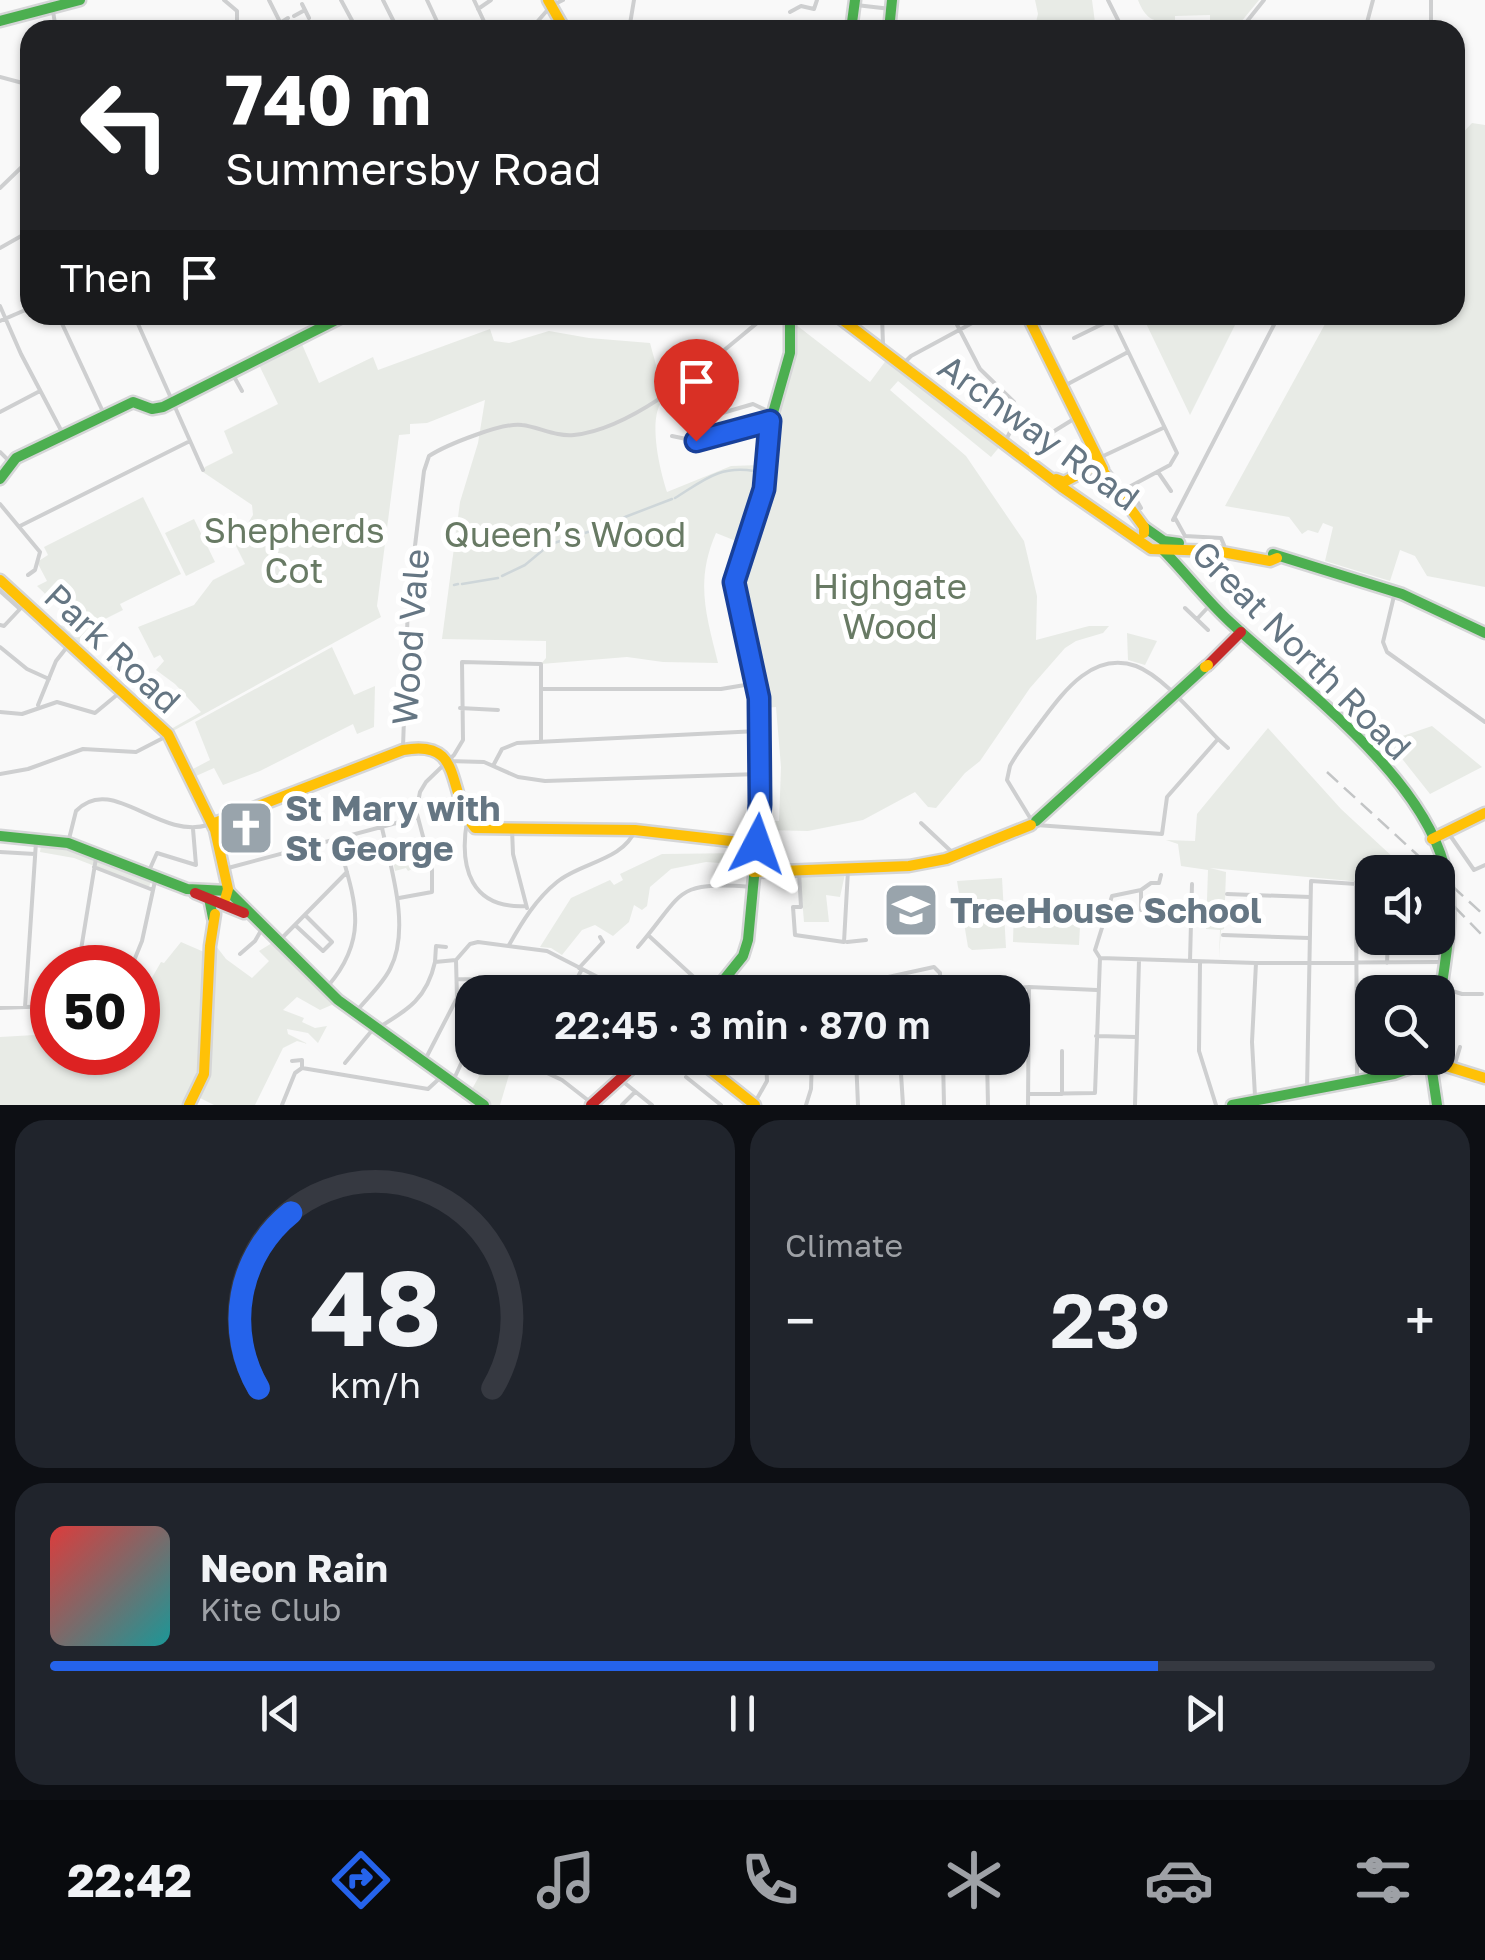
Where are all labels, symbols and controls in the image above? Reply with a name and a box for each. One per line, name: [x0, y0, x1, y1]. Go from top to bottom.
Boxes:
text: 740 m: [225, 56, 431, 140]
icon: left: [60, 60, 190, 190]
text: Summersby Road: [225, 141, 602, 195]
icon: arrive: [172, 250, 227, 305]
text: Then: [60, 255, 152, 300]
pin: [654, 339, 739, 442]
street label: Archway Road: [930, 345, 1148, 519]
icon: arrive: [669, 354, 724, 409]
park label: Shepherds Cot: [204, 509, 384, 591]
park label: Queen’s Wood: [444, 513, 686, 555]
street label: Great North Road: [1184, 532, 1420, 768]
street label: Wood Vale: [383, 547, 437, 727]
park label: Highgate Wood: [813, 565, 967, 647]
street label: Park Road: [36, 575, 190, 721]
place label: St Mary with St George: [285, 787, 500, 869]
position arrow: [705, 792, 809, 896]
church icon: St Mary with St George: [216, 798, 276, 858]
map controls: [1355, 855, 1455, 1075]
button: sound: [1355, 855, 1455, 955]
school or university icon: TreeHouse School: [881, 880, 941, 940]
place label: TreeHouse School: [950, 889, 1262, 931]
speed limit sign: 50: [30, 945, 160, 1075]
button: search: [1355, 975, 1455, 1075]
text: 22:45 · 3 min · 870 m: [555, 1002, 930, 1047]
text: Climate: [785, 1226, 903, 1264]
text: 48: [309, 1244, 441, 1369]
text: 23°: [1050, 1274, 1170, 1365]
text: −: [785, 1287, 815, 1353]
text: +: [1405, 1287, 1435, 1353]
text: km/h: [330, 1363, 420, 1406]
text: Neon Rain: [200, 1545, 388, 1590]
text: Kite Club: [200, 1590, 341, 1628]
icon: previous: [253, 1686, 308, 1741]
icon: pause: [715, 1686, 770, 1741]
icon: next: [1177, 1686, 1232, 1741]
icon: directions: [326, 1845, 396, 1915]
icon: music: [531, 1845, 601, 1915]
icon: phone: [735, 1845, 805, 1915]
icon: climate: [939, 1845, 1009, 1915]
icon: car: [1144, 1845, 1214, 1915]
icon: filters: [1348, 1845, 1418, 1915]
text: 22:42: [67, 1853, 192, 1907]

